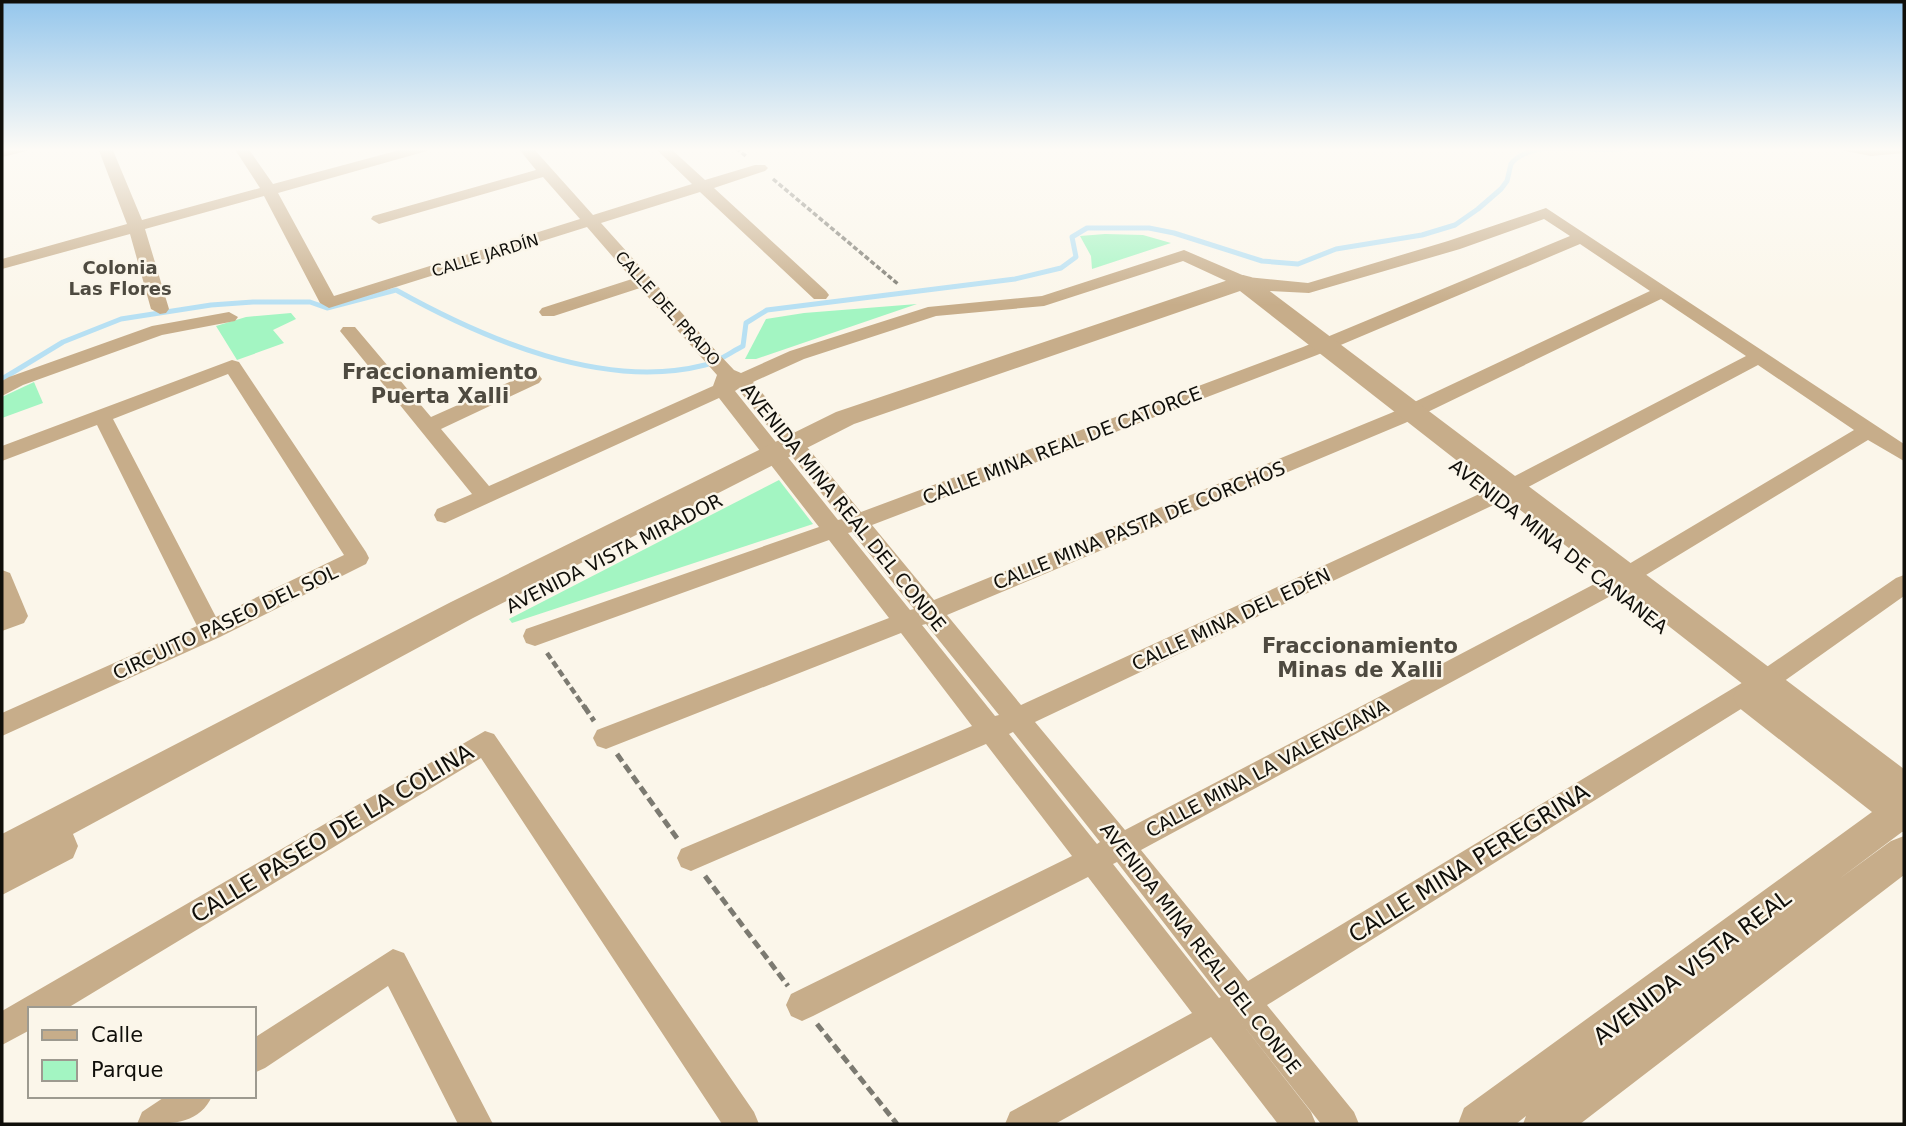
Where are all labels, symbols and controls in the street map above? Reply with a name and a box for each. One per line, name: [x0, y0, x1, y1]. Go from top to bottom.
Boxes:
street label: CALLE JARDÍN: [429, 230, 541, 281]
street label: CALLE DEL PRADO: [611, 247, 724, 370]
district label: Colonia Las Flores: [68, 257, 172, 299]
district label: Fraccionamiento Puerta Xalli: [342, 360, 538, 408]
street label: AVENIDA MINA REAL DEL CONDE: [737, 379, 951, 635]
street label: CALLE MINA REAL DE CATORCE: [919, 381, 1205, 509]
street label: AVENIDA MINA DE CANANEA: [1446, 454, 1672, 638]
street label: CALLE MINA PASTA DE CORCHOS: [990, 456, 1288, 594]
street label: AVENIDA VISTA MIRADOR: [502, 489, 726, 617]
street label: CIRCUITO PASEO DEL SOL: [109, 560, 341, 684]
street label: CALLE MINA DEL EDÉN: [1128, 563, 1334, 675]
district label: Fraccionamiento Minas de Xalli: [1262, 634, 1458, 682]
street label: CALLE MINA LA VALENCIANA: [1142, 695, 1392, 841]
street label: CALLE PASEO DE LA COLINA: [186, 738, 478, 928]
street label: CALLE MINA PEREGRINA: [1344, 778, 1594, 948]
street label: AVENIDA MINA REAL DEL CONDE: [1096, 818, 1306, 1078]
street label: AVENIDA VISTA REAL: [1588, 884, 1796, 1050]
legend: [28, 1007, 256, 1098]
text: Calle: [91, 1023, 143, 1047]
text: Parque: [91, 1058, 163, 1082]

